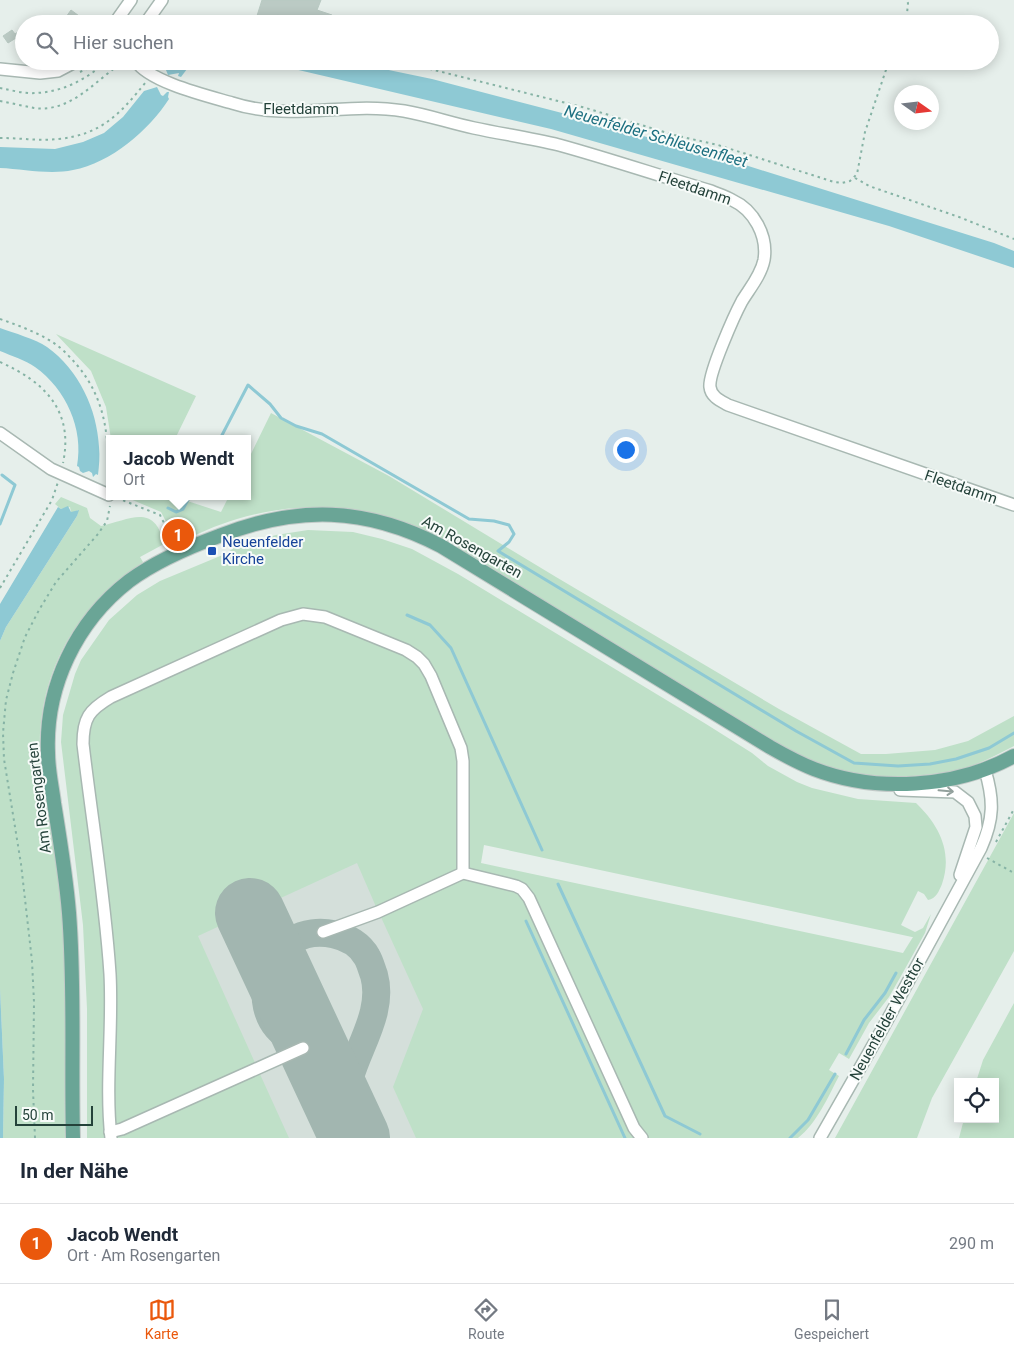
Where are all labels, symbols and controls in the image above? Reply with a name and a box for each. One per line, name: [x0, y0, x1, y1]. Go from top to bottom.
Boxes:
search box: [15, 15, 999, 70]
icon: search: [33, 29, 61, 57]
text: Hier suchen: [73, 31, 174, 54]
north arrow: [894, 85, 939, 130]
street label: Fleetdamm: [263, 100, 339, 118]
water label: Neuenfelder Schleusenfleet: [562, 101, 751, 172]
street label: Fleetdamm: [656, 167, 734, 209]
popup: [106, 435, 251, 500]
your location: [613, 437, 639, 463]
text: Jacob Wendt: [123, 447, 234, 470]
street label: Fleetdamm: [922, 466, 1000, 508]
text: Ort: [123, 470, 145, 489]
street label: Am Rosengarten: [419, 512, 525, 582]
pin: 1: [162, 516, 194, 554]
place label: Neuenfelder Kirche: [222, 533, 303, 568]
marker: Neuenfelder Kirche: [206, 545, 218, 557]
street label: Am Rosengarten: [23, 742, 55, 854]
one-way arrow: [938, 786, 954, 796]
street label: Neuenfelder Westtor: [846, 955, 928, 1083]
map controls: [954, 1078, 999, 1123]
button: locate: [954, 1078, 999, 1123]
scale bar: [15, 1103, 92, 1126]
text: 50 m: [22, 1107, 54, 1123]
text: In der Nähe: [20, 1159, 128, 1183]
text: Jacob Wendt: [67, 1223, 178, 1246]
text: 1: [31, 1234, 41, 1253]
text: 290 m: [949, 1234, 994, 1253]
text: Ort · Am Rosengarten: [67, 1246, 220, 1265]
tab: Karte: [145, 1296, 178, 1342]
tab: Route: [468, 1296, 504, 1342]
tab: Gespeichert: [794, 1296, 869, 1342]

